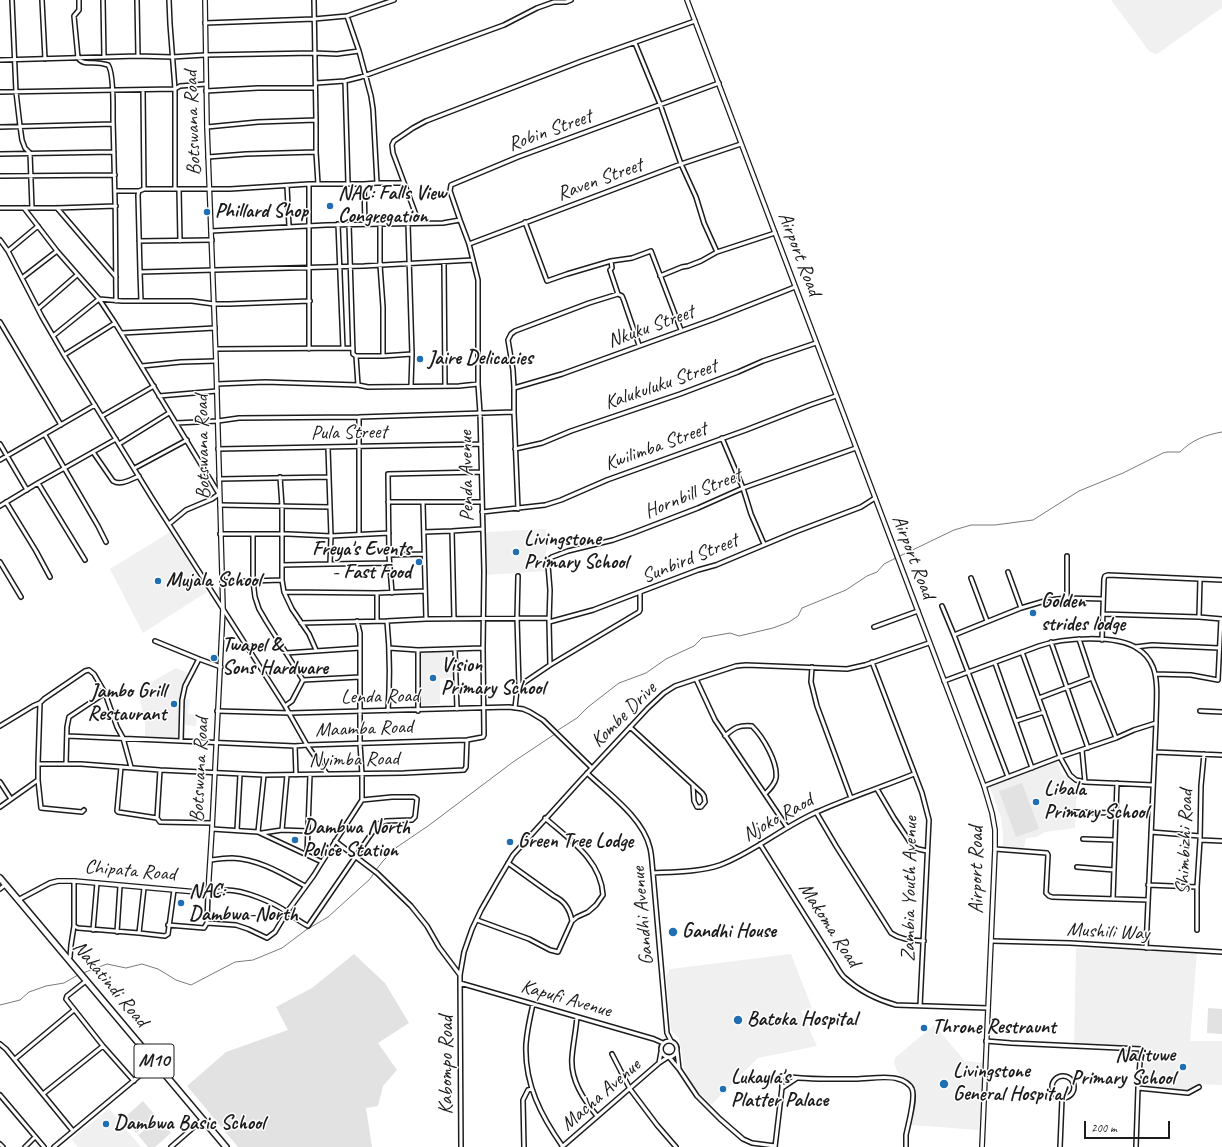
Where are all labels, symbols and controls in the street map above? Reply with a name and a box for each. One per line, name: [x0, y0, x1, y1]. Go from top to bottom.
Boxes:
street label: Botswana Road: [179, 70, 207, 176]
street label: Robin Street: [505, 105, 595, 157]
street label: Raven Street: [554, 153, 646, 207]
place label: NAC: Falls View Congregation: [338, 182, 446, 229]
place label: Phillard Shop: [215, 200, 308, 224]
marker: NAC: Falls View Congregation: [325, 201, 335, 211]
marker: Phillard Shop: [202, 207, 212, 217]
street label: Airport Road: [772, 209, 826, 299]
street label: Nkuku Street: [604, 300, 698, 354]
place label: Jaire Delicacies: [428, 347, 533, 371]
marker: Jaire Delicacies: [415, 354, 425, 364]
street label: Kalukuluku Street: [602, 355, 720, 415]
street label: Botswana Road: [190, 394, 216, 500]
street label: Kwilimba Street: [602, 417, 710, 477]
street label: Pula Street: [311, 420, 387, 446]
street label: Penda Avenue: [454, 430, 480, 522]
street label: Hornbill Street: [641, 464, 745, 524]
street label: Airport Road: [886, 512, 940, 602]
place label: Livingstone Primary School: [524, 528, 628, 575]
street label: Sunbird Street: [638, 529, 742, 589]
place label: Freya's Events - Fast Food: [312, 538, 411, 585]
marker: Livingstone Primary School: [511, 547, 521, 557]
marker: Freya's Events - Fast Food: [414, 557, 424, 567]
place label: Mujala School: [166, 569, 261, 593]
marker: Mujala School: [153, 576, 163, 586]
place label: Golden strides lodge: [1041, 590, 1125, 637]
marker: Golden strides lodge: [1028, 608, 1038, 618]
place label: Twapel & Sons Hardware: [222, 634, 328, 681]
marker: Twapel & Sons Hardware: [209, 653, 219, 663]
place label: Vision Primary School: [441, 654, 545, 701]
marker: Vision Primary School: [428, 673, 438, 683]
street label: Kombe Drive: [586, 677, 662, 753]
place label: Jambo Grill Restaurant: [88, 680, 166, 727]
street label: Lenda Road: [341, 684, 419, 710]
marker: Jambo Grill Restaurant: [169, 699, 179, 709]
street label: Maamba Road: [315, 715, 413, 743]
street label: Botswana Road: [185, 717, 215, 823]
street label: Nyimba Road: [309, 747, 399, 773]
place label: Libala Primary School: [1044, 778, 1148, 825]
street label: Njoko Raod: [739, 789, 817, 847]
street label: Shimbizhi Road: [1171, 789, 1199, 895]
marker: Libala Primary School: [1031, 797, 1041, 807]
place label: Dambwa North Police Station: [303, 816, 410, 863]
street label: Zambia Youth Avenue: [897, 816, 923, 962]
street label: Airport Road: [965, 826, 989, 914]
place label: Green Tree Lodge: [518, 830, 633, 854]
marker: Dambwa North Police Station: [290, 835, 300, 845]
marker: Green Tree Lodge: [505, 837, 515, 847]
street label: Chipata Road: [84, 855, 176, 887]
street label: Gandhi Avenue: [627, 866, 659, 966]
street label: Makoma Road: [793, 878, 865, 972]
place label: NAC: Dambwa-North: [189, 880, 298, 927]
marker: NAC: Dambwa-North: [176, 898, 186, 908]
street label: Mushili Way: [1066, 918, 1150, 946]
place label: Gandhi House: [682, 920, 776, 944]
marker: Gandhi House: [667, 926, 679, 938]
street label: Nakatindi Road: [67, 936, 153, 1032]
street label: Kapufi Avenue: [518, 975, 614, 1023]
place label: Batoka Hospital: [747, 1008, 857, 1032]
marker: Batoka Hospital: [732, 1014, 744, 1026]
street label: Kabompo Road: [435, 1016, 459, 1114]
place label: Throne Restraunt: [932, 1016, 1056, 1040]
marker: Throne Restraunt: [919, 1023, 929, 1033]
road number: M10: [134, 1044, 174, 1078]
place label: Nalituwe Primary School: [1071, 1044, 1175, 1091]
street label: Macha Avenue: [556, 1054, 646, 1136]
place label: Livingstone General Hospital: [953, 1060, 1065, 1107]
marker: Nalituwe Primary School: [1178, 1062, 1188, 1072]
place label: Lukayla's Platter Palace: [731, 1066, 828, 1113]
marker: Livingstone General Hospital: [938, 1078, 950, 1090]
marker: Lukayla's Platter Palace: [718, 1084, 728, 1094]
place label: Dambwa Basic School: [114, 1112, 265, 1136]
scale bar: [1086, 1113, 1172, 1139]
marker: Dambwa Basic School: [101, 1119, 111, 1129]
text: 200 m: [1091, 1120, 1117, 1136]

